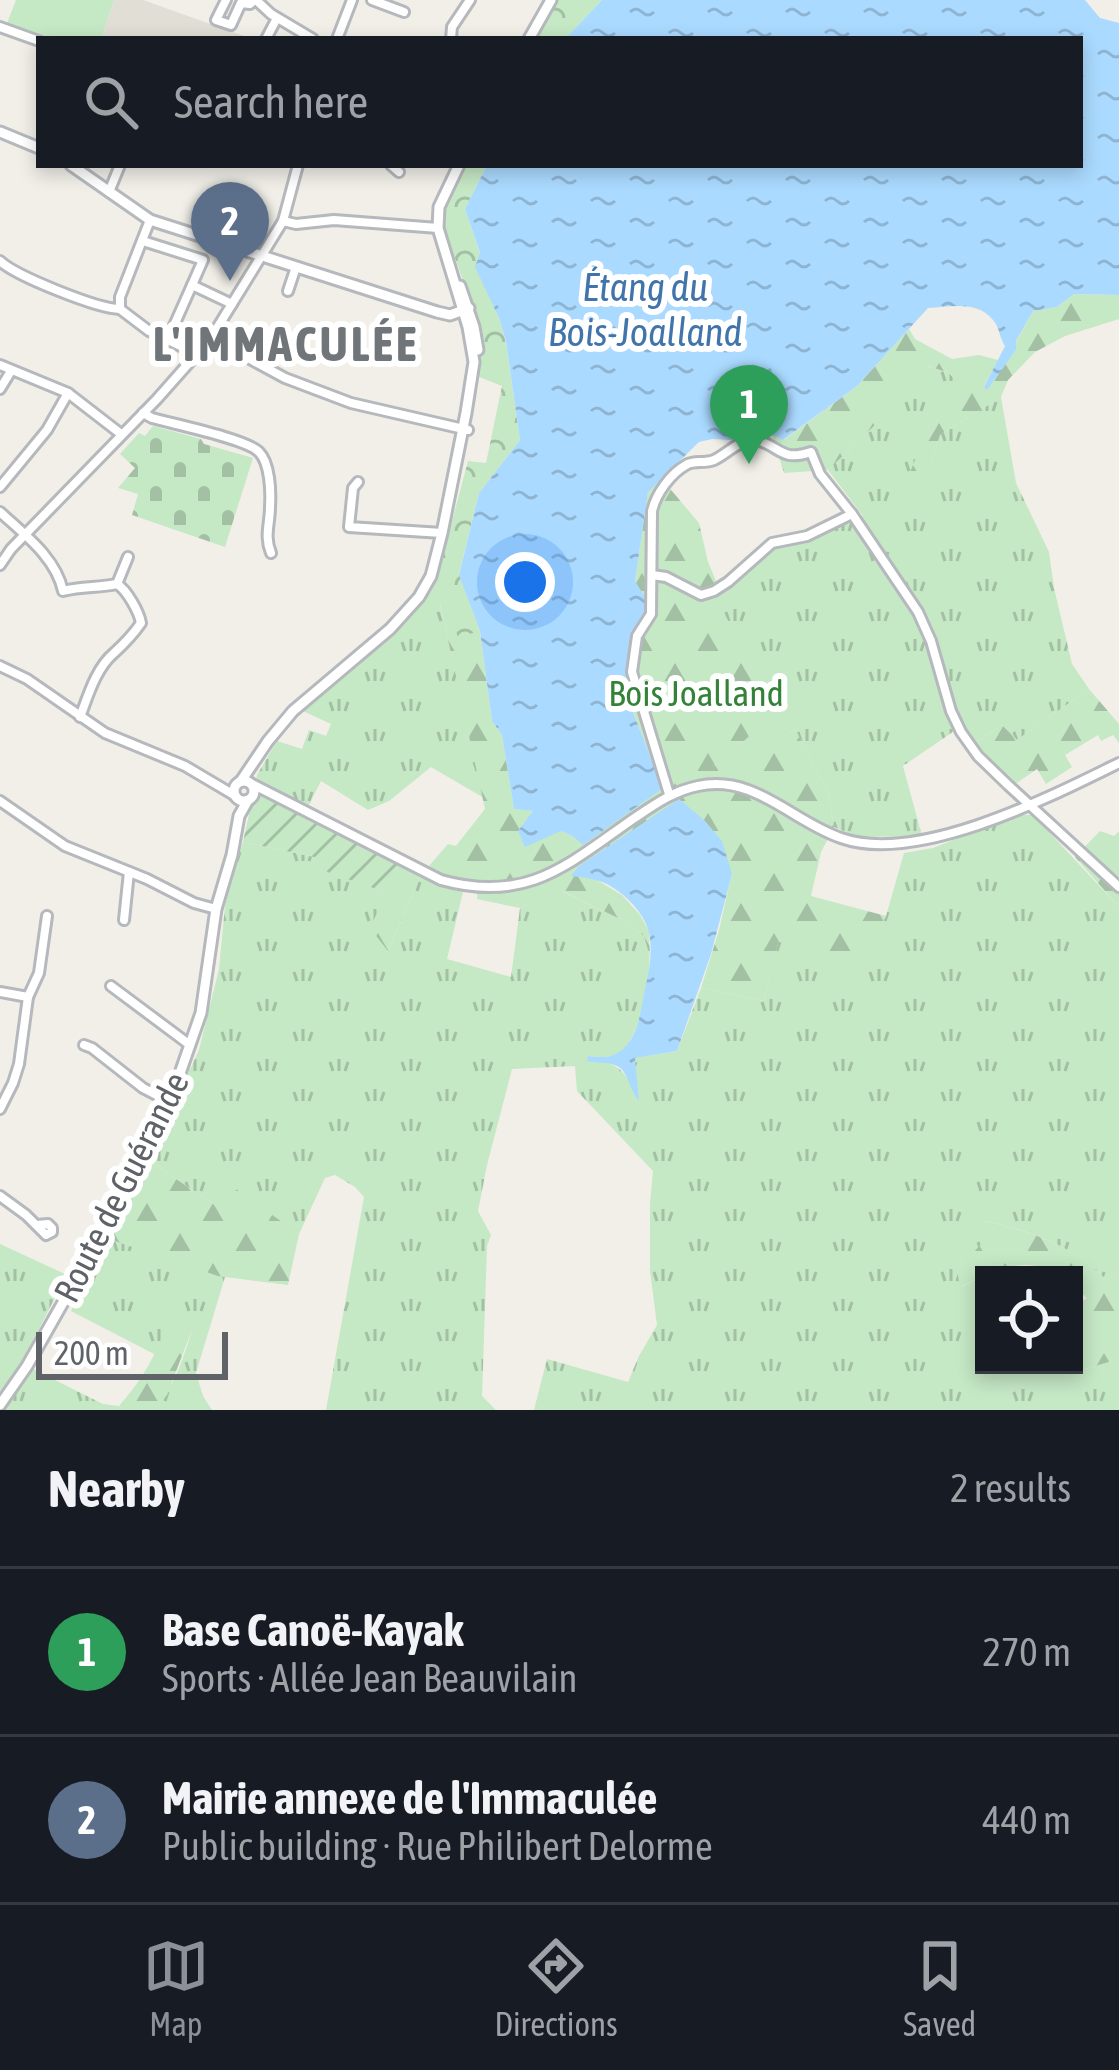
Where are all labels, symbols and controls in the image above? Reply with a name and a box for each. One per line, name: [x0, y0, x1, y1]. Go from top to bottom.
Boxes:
search box: [36, 36, 1083, 168]
icon: search: [78, 69, 144, 135]
text: Search here: [174, 76, 368, 128]
pin: 2: [191, 182, 269, 281]
water label: Étang du Bois-Joalland: [548, 265, 742, 354]
district label: L'IMMACULÉE: [153, 316, 419, 371]
pin: 1: [710, 365, 788, 464]
your location: [495, 552, 555, 612]
park label: Bois Joalland: [608, 672, 784, 714]
street label: Route de Guérande: [45, 1065, 197, 1309]
map controls: [975, 1266, 1083, 1374]
button: locate: [975, 1266, 1083, 1374]
scale bar: [36, 1326, 228, 1379]
text: 200 m: [54, 1334, 129, 1372]
text: Nearby: [48, 1459, 185, 1518]
text: 2 results: [950, 1466, 1071, 1510]
text: Base Canoë-Kayak: [162, 1604, 463, 1656]
text: 1: [78, 1630, 96, 1674]
text: 270 m: [983, 1630, 1071, 1674]
text: Sports · Allée Jean Beauvilain: [162, 1656, 577, 1700]
text: Mairie annexe de l'Immaculée: [162, 1772, 657, 1824]
text: 2: [78, 1798, 96, 1842]
text: 440 m: [983, 1798, 1071, 1842]
text: Public building · Rue Philibert Delorme: [162, 1824, 713, 1868]
tab: Map: [143, 1933, 209, 2043]
tab: Directions: [494, 1933, 618, 2043]
tab: Saved: [903, 1933, 976, 2043]

